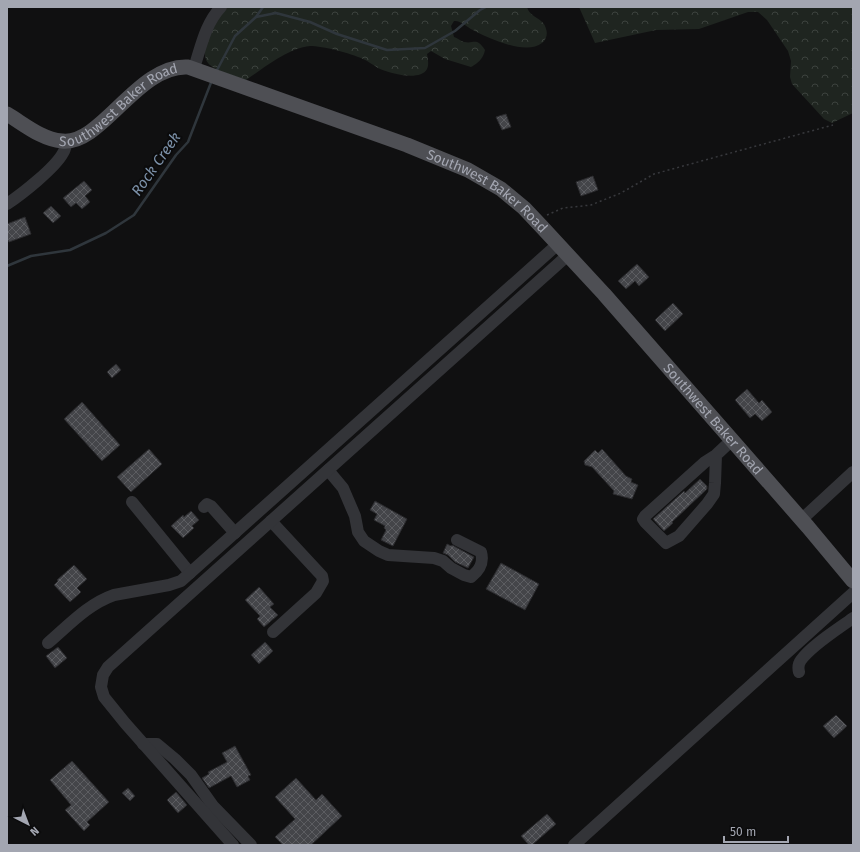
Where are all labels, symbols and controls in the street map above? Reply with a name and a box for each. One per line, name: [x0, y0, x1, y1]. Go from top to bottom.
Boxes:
street label: Southwest Baker Road: [58, 59, 179, 150]
water label: Rock Creek: [128, 129, 184, 199]
street label: Southwest Baker Road: [424, 145, 551, 236]
street label: Southwest Baker Road: [660, 360, 767, 478]
north arrow: [8, 804, 48, 844]
scale bar: [724, 818, 788, 844]
text: N: [27, 824, 41, 838]
text: 50 m: [730, 825, 756, 839]

